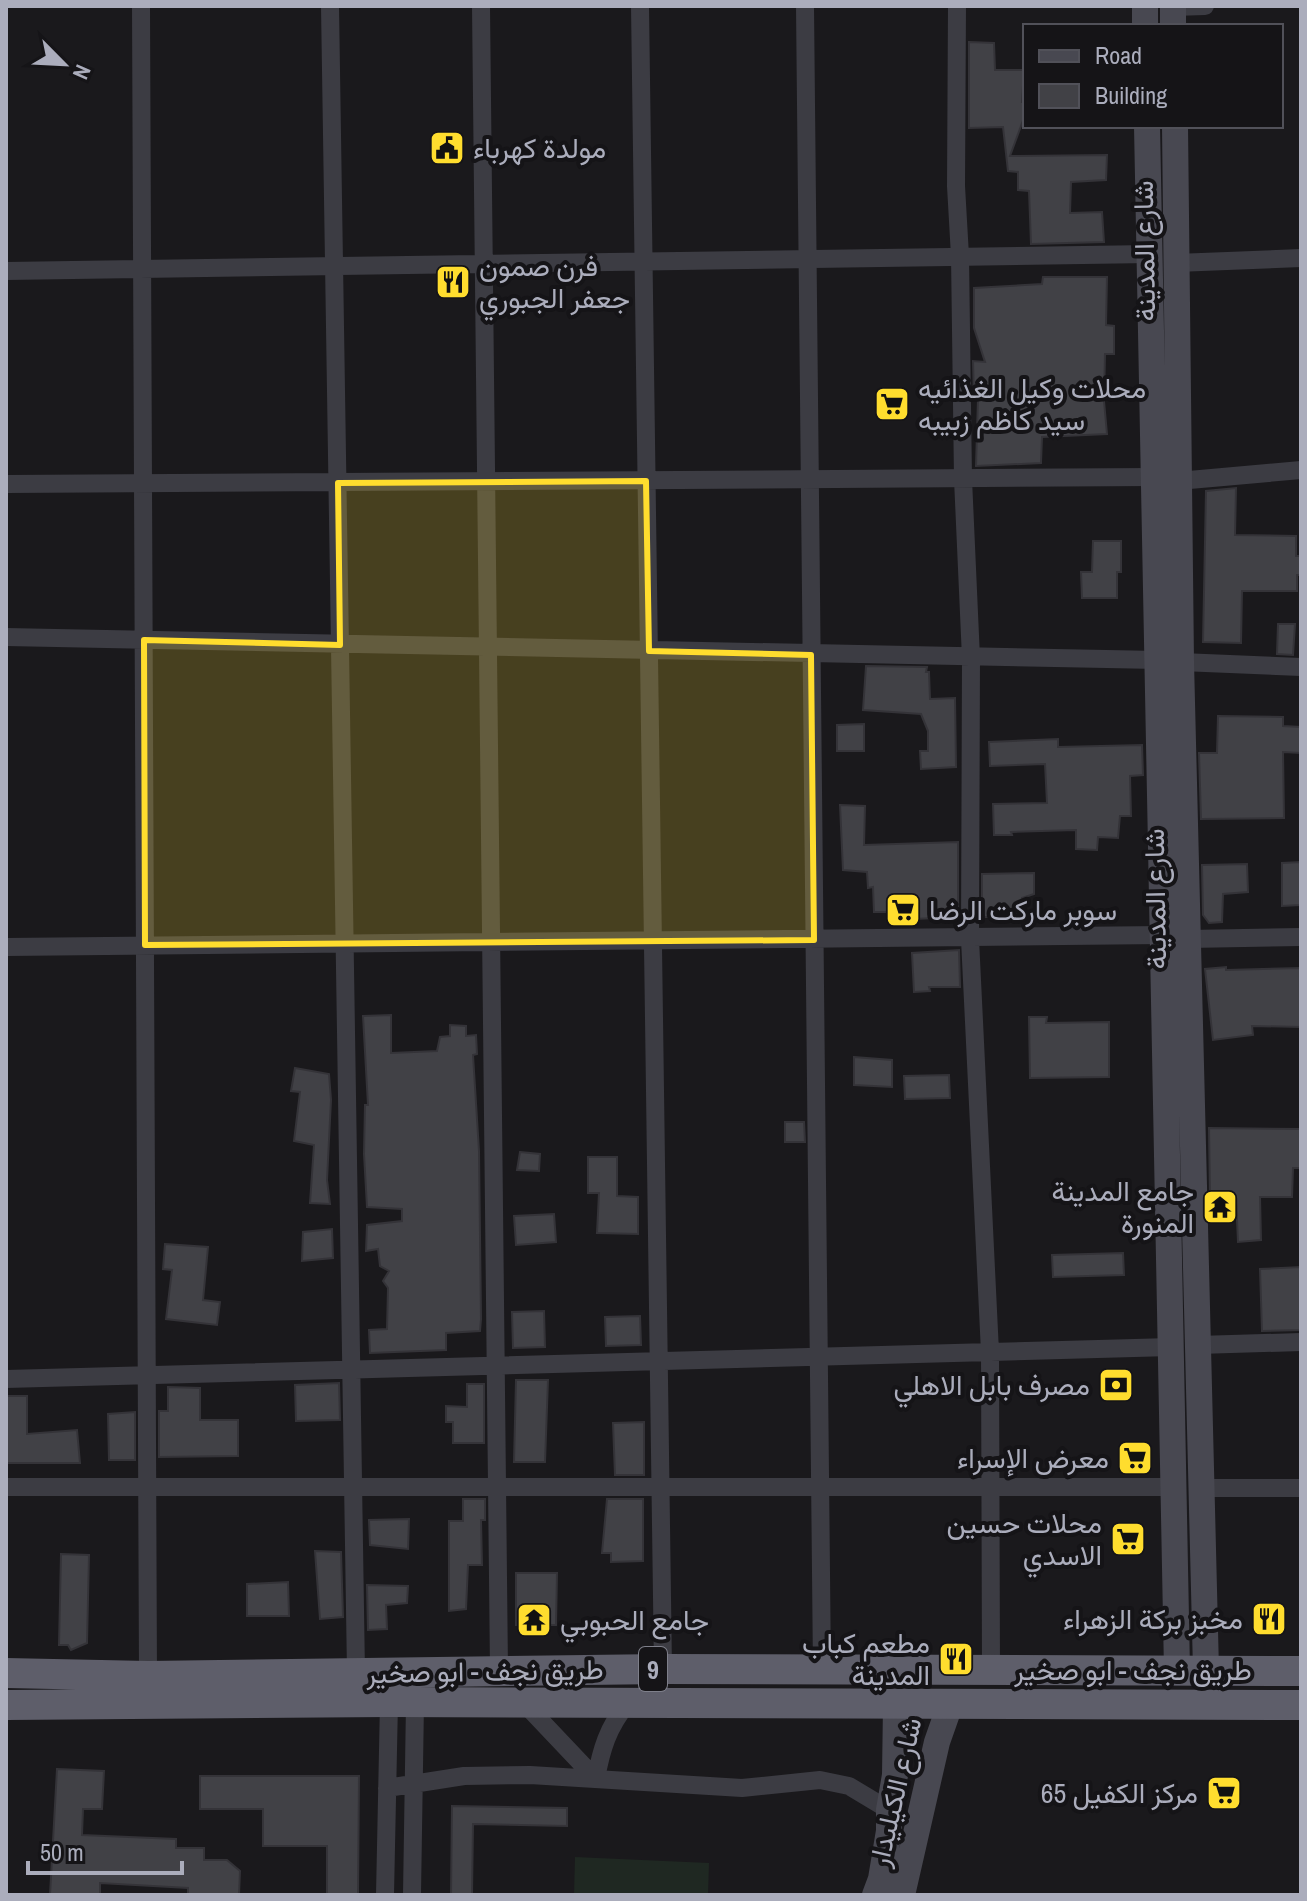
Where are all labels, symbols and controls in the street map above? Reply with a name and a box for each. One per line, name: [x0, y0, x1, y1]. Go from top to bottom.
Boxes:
north arrow: [24, 24, 104, 104]
legend: [1023, 24, 1283, 128]
text: Road: [1095, 39, 1142, 71]
text: N: [66, 60, 99, 84]
text: Building: [1095, 79, 1167, 111]
public building icon: مولدة كهرباء: [428, 129, 466, 167]
place label: مولدة كهرباء: [473, 129, 606, 167]
street label: شارع المدينة: [1124, 180, 1164, 322]
place label: فرن صمون جعفر الجبوري: [479, 247, 630, 321]
restaurant icon: فرن صمون جعفر الجبوري: [434, 263, 472, 301]
place label: محلات وكيل الغذائيه سيد كاظم زبيبه: [918, 369, 1146, 439]
supermarket icon: محلات وكيل الغذائيه سيد كاظم زبيبه: [873, 385, 911, 423]
street label: شارع المدينة: [1135, 828, 1175, 970]
supermarket icon: سوبر ماركت الرضا: [884, 891, 922, 929]
place label: سوبر ماركت الرضا: [929, 891, 1117, 929]
place label: جامع المدينة المنورة: [1052, 1172, 1194, 1242]
temple icon: جامع المدينة المنورة: [1201, 1188, 1239, 1226]
place label: مصرف بابل الاهلي: [894, 1366, 1090, 1408]
bank icon: مصرف بابل الاهلي: [1097, 1366, 1135, 1404]
place label: معرض الإسراء: [957, 1439, 1109, 1477]
supermarket icon: معرض الإسراء: [1116, 1439, 1154, 1477]
place label: محلات حسين الاسدي: [947, 1504, 1102, 1578]
supermarket icon: محلات حسين الاسدي: [1109, 1520, 1147, 1558]
place label: مخبز بركة الزهراء: [1063, 1600, 1243, 1638]
restaurant icon: مخبز بركة الزهراء: [1250, 1600, 1288, 1638]
temple icon: جامع الحبوبي: [515, 1601, 553, 1639]
place label: جامع الحبوبي: [560, 1601, 709, 1643]
place label: مطعم كباب المدينة: [802, 1624, 930, 1694]
restaurant icon: مطعم كباب المدينة: [937, 1640, 975, 1678]
road number: 9: [639, 1647, 667, 1691]
street label: طريق نجف - ابو صخير: [365, 1650, 604, 1692]
street label: طريق نجف - ابو صخير: [1013, 1651, 1252, 1689]
street label: شارع الكيليدار: [859, 1714, 931, 1871]
place label: مركز الكفيل 65: [1041, 1774, 1198, 1812]
supermarket icon: مركز الكفيل 65: [1205, 1774, 1243, 1812]
scale bar: [28, 1825, 182, 1875]
text: 50 m: [40, 1836, 84, 1868]

